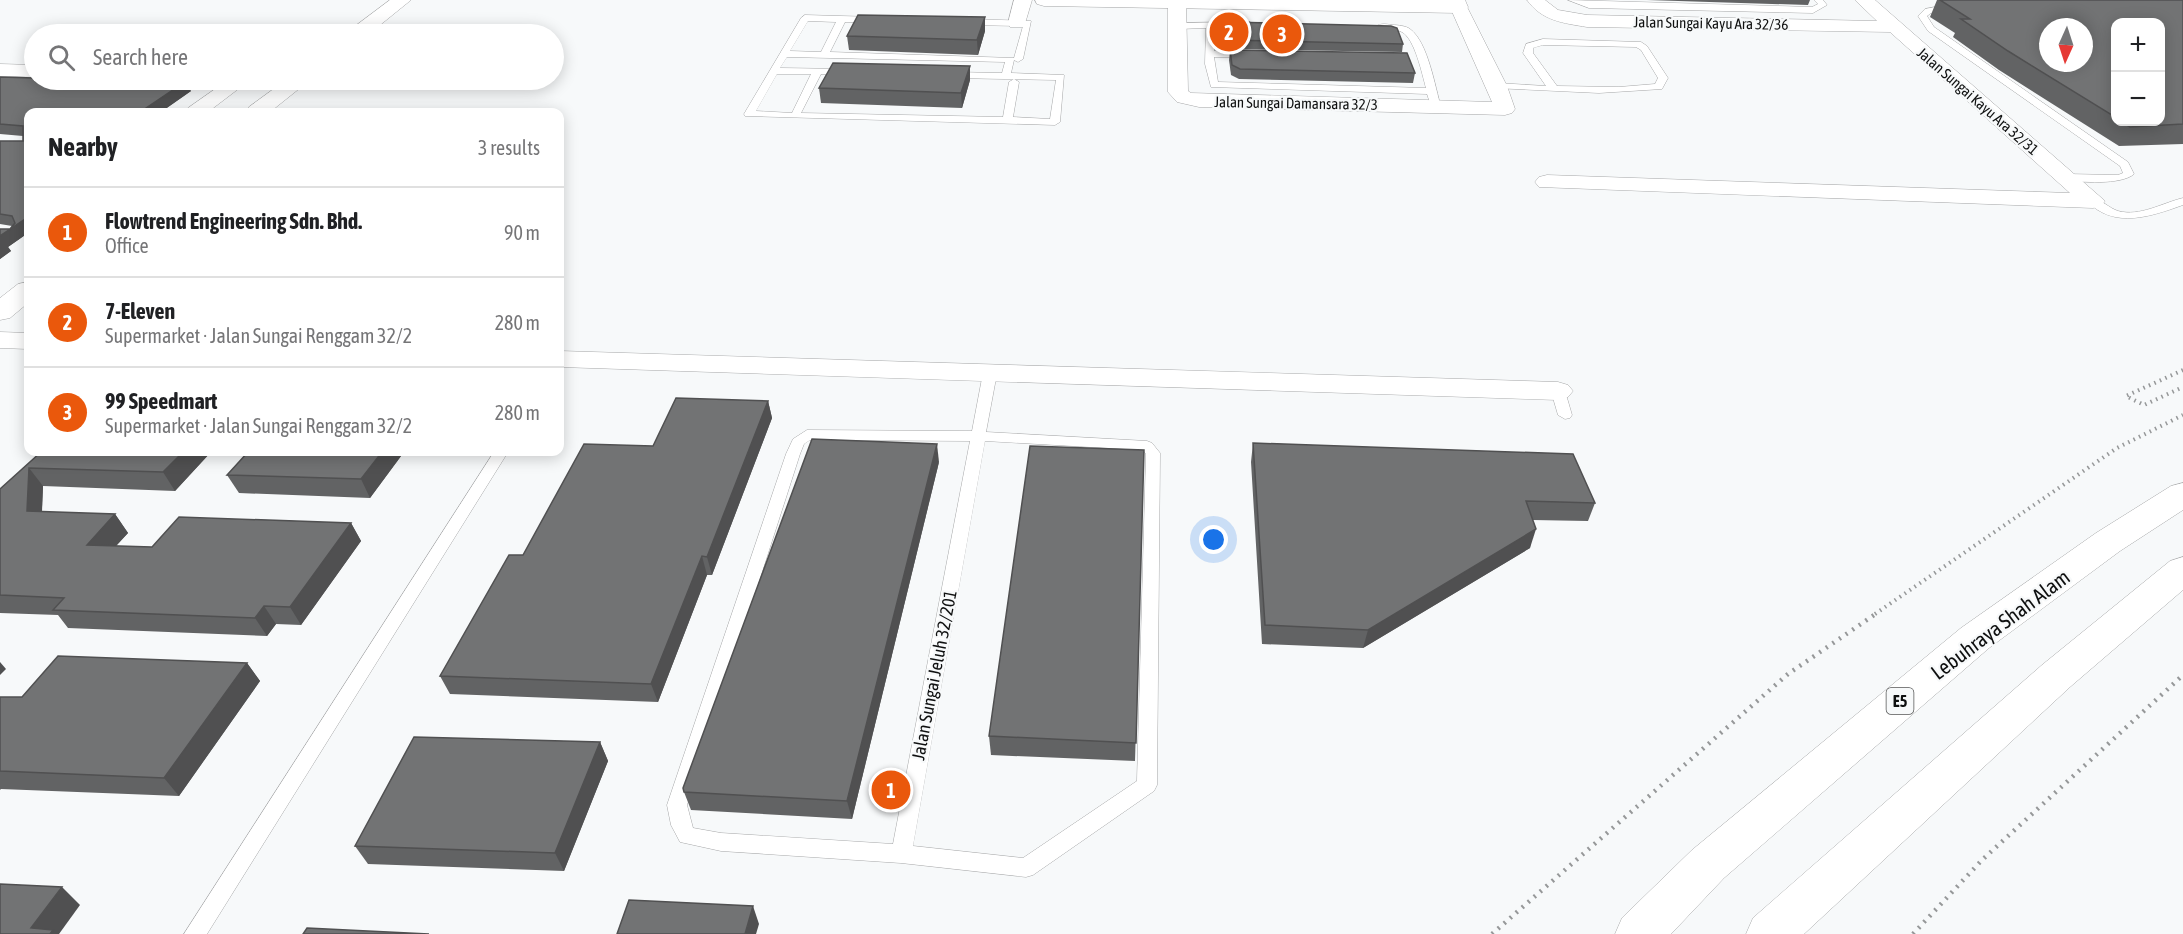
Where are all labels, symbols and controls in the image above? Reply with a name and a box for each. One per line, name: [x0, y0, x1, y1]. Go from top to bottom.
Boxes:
pin: 2: [1210, 9, 1248, 54]
pin: 3: [1262, 12, 1302, 57]
street label: Jalan Sungai Kayu Ara 32/36: [1633, 13, 1789, 33]
north arrow: [2039, 18, 2093, 72]
map controls: [2111, 18, 2165, 126]
button: +: [2111, 18, 2165, 72]
search box: [24, 24, 564, 90]
icon: search: [45, 41, 78, 74]
text: Search here: [93, 44, 188, 70]
street label: Jalan Sungai Kayu Ara 32/31: [1914, 44, 2042, 158]
button: −: [2111, 72, 2165, 126]
street label: Jalan Sungai Damansara 32/3: [1214, 93, 1378, 113]
text: Nearby: [48, 132, 118, 162]
text: 3 results: [478, 136, 540, 159]
text: Flowtrend Engineering Sdn. Bhd.: [105, 208, 362, 234]
text: 1: [63, 221, 72, 244]
text: 90 m: [504, 221, 540, 244]
text: Office: [105, 234, 149, 257]
text: 7-Eleven: [105, 298, 175, 324]
text: 2: [63, 311, 72, 334]
text: 280 m: [495, 311, 540, 334]
text: Supermarket · Jalan Sungai Renggam 32/2: [105, 324, 412, 347]
text: 99 Speedmart: [105, 388, 217, 414]
text: 3: [63, 401, 72, 424]
text: 280 m: [495, 401, 540, 424]
text: Supermarket · Jalan Sungai Renggam 32/2: [105, 414, 412, 437]
your location: [1199, 525, 1228, 554]
street label: Lebuhraya Shah Alam: [1926, 564, 2074, 684]
street label: Jalan Sungai Jeluh 32/201: [907, 588, 961, 762]
road number: E5: [1886, 688, 1914, 714]
pin: 1: [872, 768, 910, 812]

